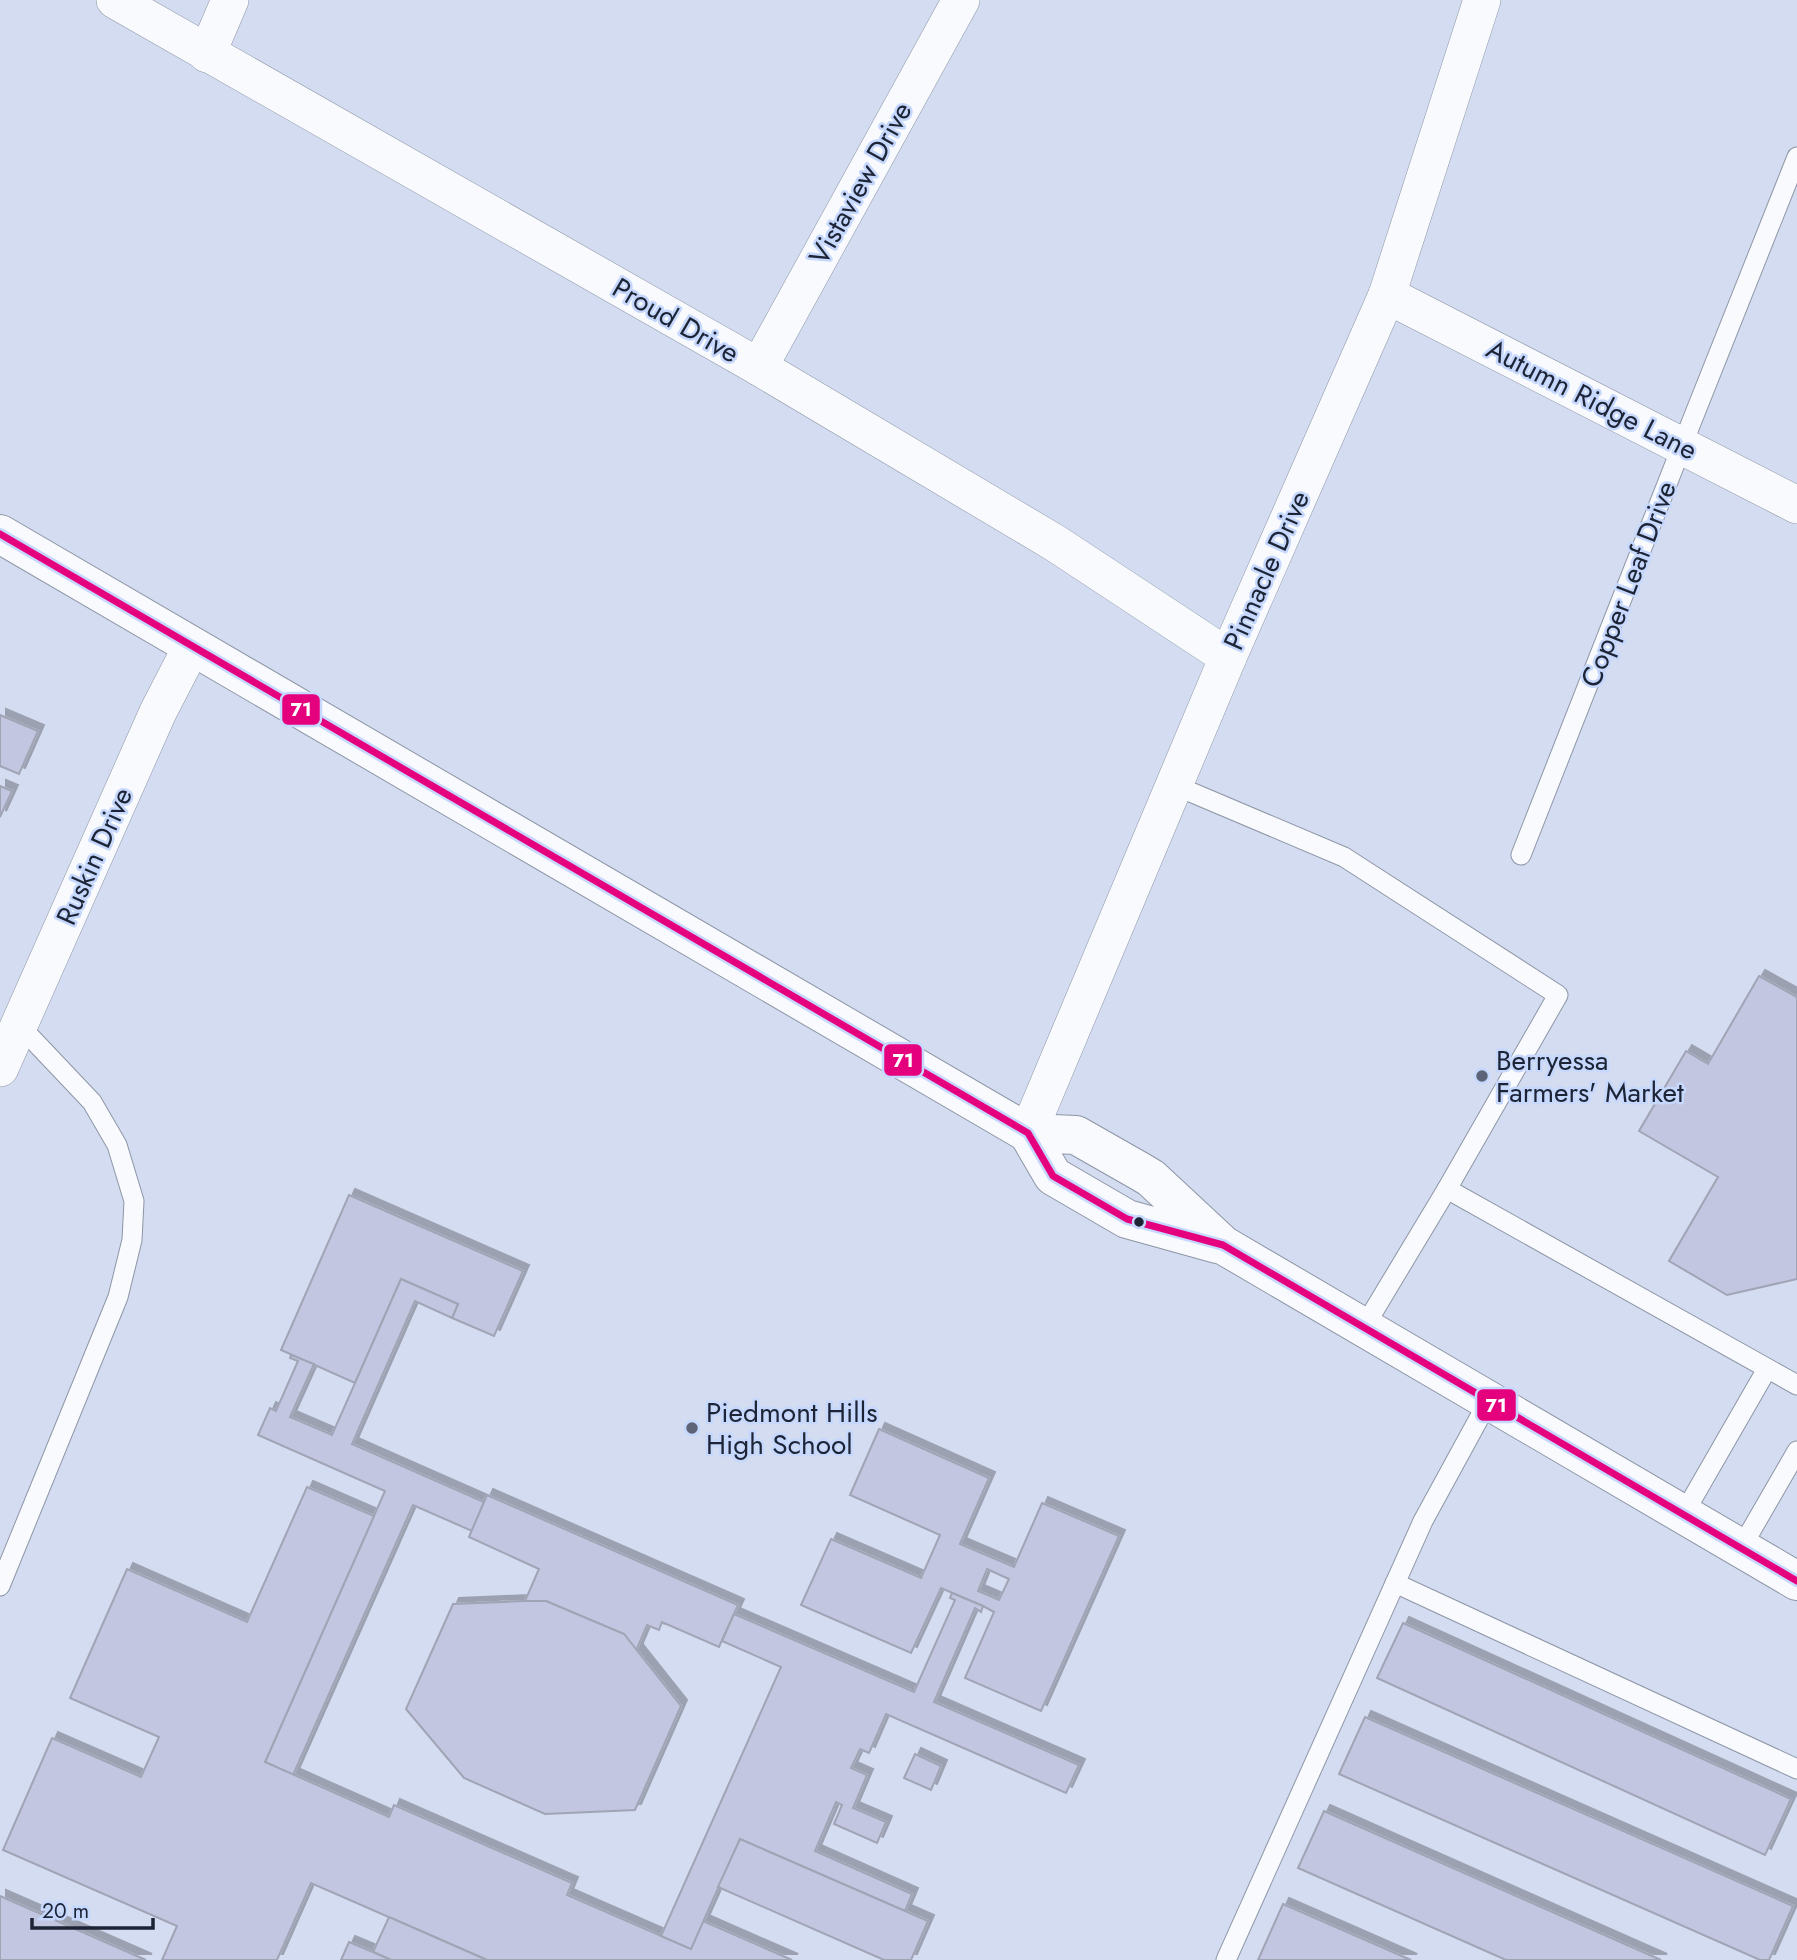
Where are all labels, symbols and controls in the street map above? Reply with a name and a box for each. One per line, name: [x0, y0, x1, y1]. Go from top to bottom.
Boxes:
street label: Vistaview Drive: [799, 94, 922, 272]
street label: Proud Drive: [605, 268, 747, 373]
street label: Autumn Ridge Lane: [1479, 329, 1704, 470]
street label: Copper Leaf Drive: [1570, 475, 1687, 693]
street label: Pinnacle Drive: [1213, 484, 1320, 656]
line badge: 71: [281, 693, 321, 726]
text: 71: [290, 696, 312, 723]
street label: Ruskin Drive: [46, 781, 143, 932]
place label: Berryessa Farmers' Market: [1496, 1040, 1684, 1113]
line badge: 71: [883, 1043, 923, 1077]
text: 71: [892, 1047, 914, 1074]
marker: Berryessa Farmers' Market: [1474, 1068, 1490, 1084]
unlabelled marker: [1132, 1215, 1146, 1229]
line badge: 71: [1476, 1388, 1517, 1422]
place label: Piedmont Hills High School: [706, 1392, 877, 1465]
text: 71: [1485, 1392, 1507, 1419]
marker: Piedmont Hills High School: [684, 1420, 700, 1436]
scale bar: [32, 1886, 152, 1930]
text: 20 m: [42, 1896, 89, 1926]

